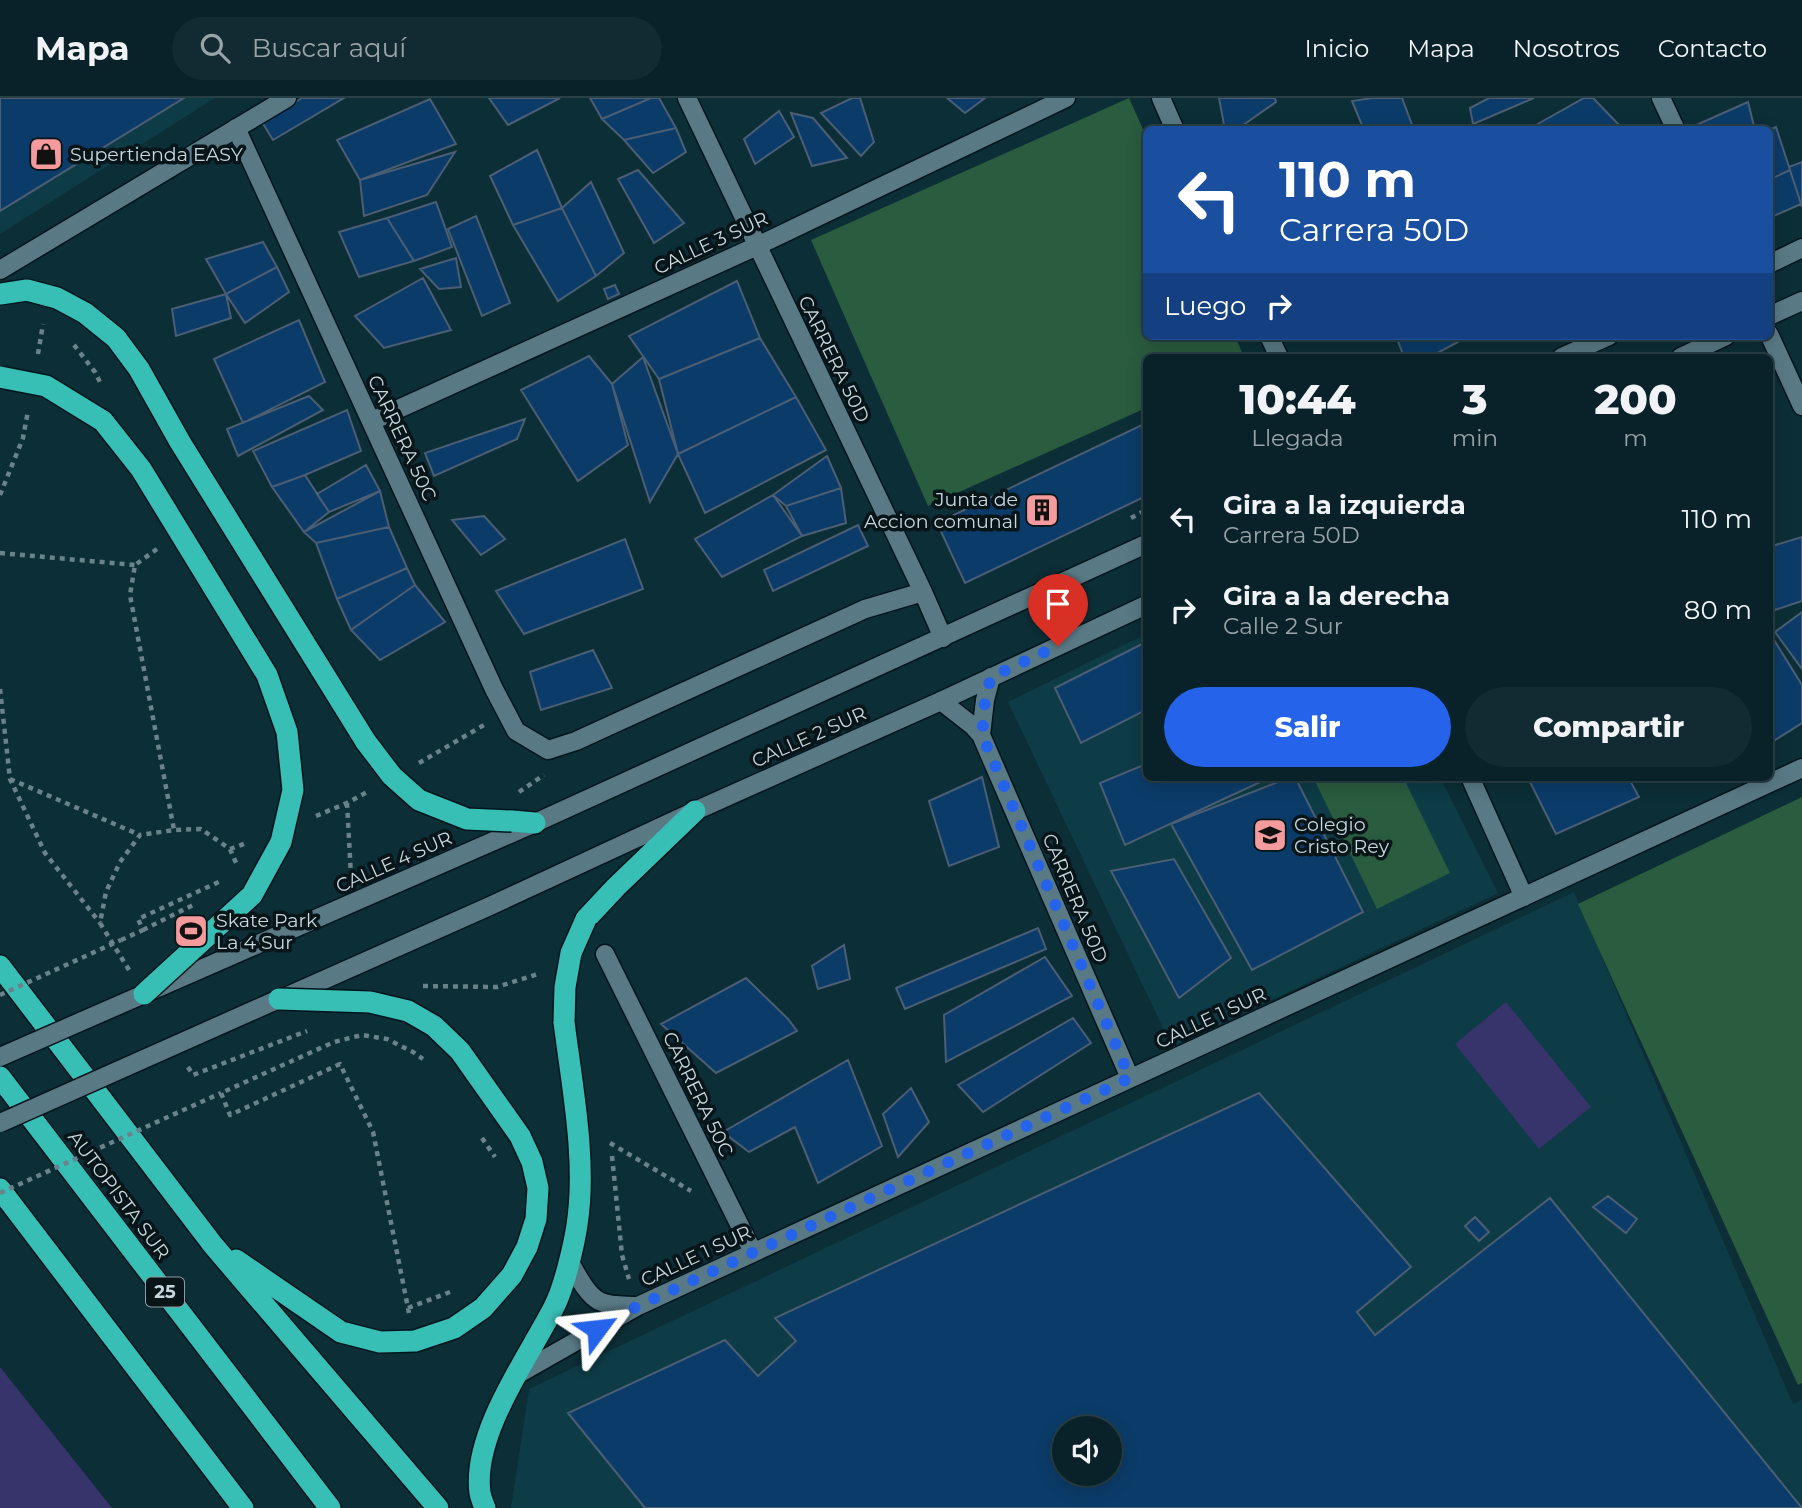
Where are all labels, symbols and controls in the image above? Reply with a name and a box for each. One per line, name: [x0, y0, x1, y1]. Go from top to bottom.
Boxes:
search box: [172, 17, 662, 80]
text: Mapa: [35, 28, 130, 68]
icon: search: [196, 29, 234, 67]
text: Buscar aquí: [252, 32, 406, 64]
text: Inicio: [1304, 34, 1369, 63]
text: Mapa: [1407, 34, 1475, 63]
text: Nosotros: [1513, 34, 1620, 63]
text: Contacto: [1658, 34, 1767, 63]
shop icon: Supertienda EASY: [27, 135, 65, 173]
place label: Supertienda EASY: [70, 143, 244, 166]
text: 110 m: [1279, 150, 1416, 209]
icon: left: [1164, 154, 1255, 245]
street label: CALLE 3 SUR: [650, 207, 772, 279]
text: Carrera 50D: [1279, 210, 1469, 249]
icon: right: [1260, 287, 1298, 325]
text: Luego: [1164, 290, 1246, 322]
street label: CARRERA 50D: [793, 292, 875, 426]
street label: CARRERA 50C: [363, 371, 441, 505]
text: 10:44: [1239, 373, 1356, 425]
text: 3: [1462, 373, 1488, 425]
text: 200: [1594, 373, 1677, 425]
text: Llegada: [1251, 424, 1343, 452]
text: min: [1452, 424, 1498, 452]
text: m: [1623, 424, 1648, 452]
place label: Junta de Accion comunal: [864, 488, 1018, 533]
text: Gira a la izquierda: [1223, 489, 1466, 521]
building icon: Junta de Accion comunal: [1023, 491, 1061, 529]
icon: left: [1164, 500, 1202, 538]
text: 110 m: [1682, 503, 1752, 535]
text: Carrera 50D: [1223, 521, 1360, 549]
pin: [1028, 574, 1088, 646]
text: Gira a la derecha: [1223, 580, 1450, 612]
icon: arrive: [1039, 585, 1077, 623]
icon: right: [1164, 591, 1202, 629]
text: 80 m: [1684, 594, 1752, 626]
text: Calle 2 Sur: [1223, 612, 1343, 640]
button: Salir: [1164, 687, 1451, 767]
button: Compartir: [1465, 687, 1752, 767]
street label: CALLE 2 SUR: [748, 701, 870, 773]
place label: Colegio Cristo Rey: [1294, 813, 1390, 858]
school or university icon: Colegio Cristo Rey: [1251, 816, 1289, 854]
street label: CALLE 4 SUR: [332, 826, 456, 898]
street label: CARRERA 50D: [1037, 830, 1113, 966]
place label: Skate Park La 4 Sur: [216, 909, 318, 954]
sports icon: Skate Park La 4 Sur: [172, 912, 210, 950]
street label: CALLE 1 SUR: [1152, 982, 1270, 1054]
street label: CARRERA 50C: [658, 1028, 738, 1160]
street label: AUTOPISTA SUR: [63, 1126, 175, 1264]
street label: CALLE 1 SUR: [637, 1220, 755, 1292]
road number: 25: [146, 1278, 184, 1307]
position arrow: [560, 1292, 634, 1366]
map controls: [1052, 1416, 1122, 1486]
button: sound: [1052, 1416, 1122, 1486]

